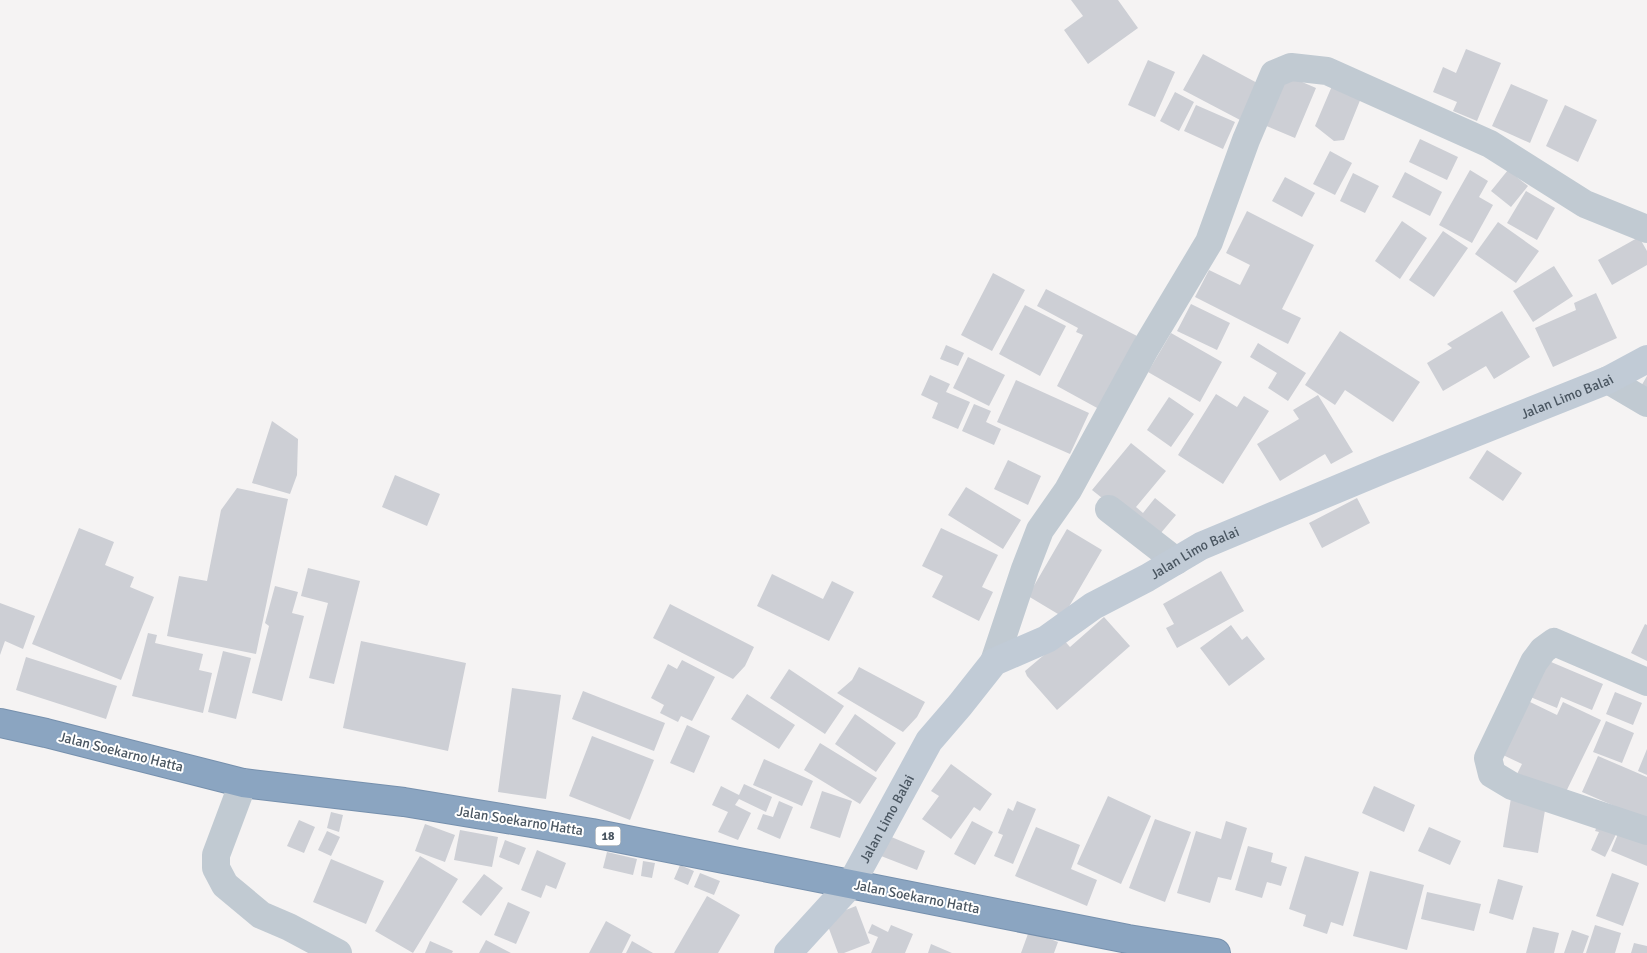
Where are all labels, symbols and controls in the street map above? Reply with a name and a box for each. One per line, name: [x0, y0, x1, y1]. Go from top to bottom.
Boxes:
street label: Jalan Limo Balai: [1518, 370, 1616, 422]
street label: Jalan Limo Balai: [1147, 523, 1242, 583]
street label: Jalan Soekarno Hatta: [57, 728, 185, 776]
street label: Jalan Limo Balai: [856, 771, 918, 866]
street label: Jalan Soekarno Hatta: [456, 803, 584, 839]
road number: 18: [596, 826, 620, 846]
street label: Jalan Soekarno Hatta: [853, 876, 981, 918]

